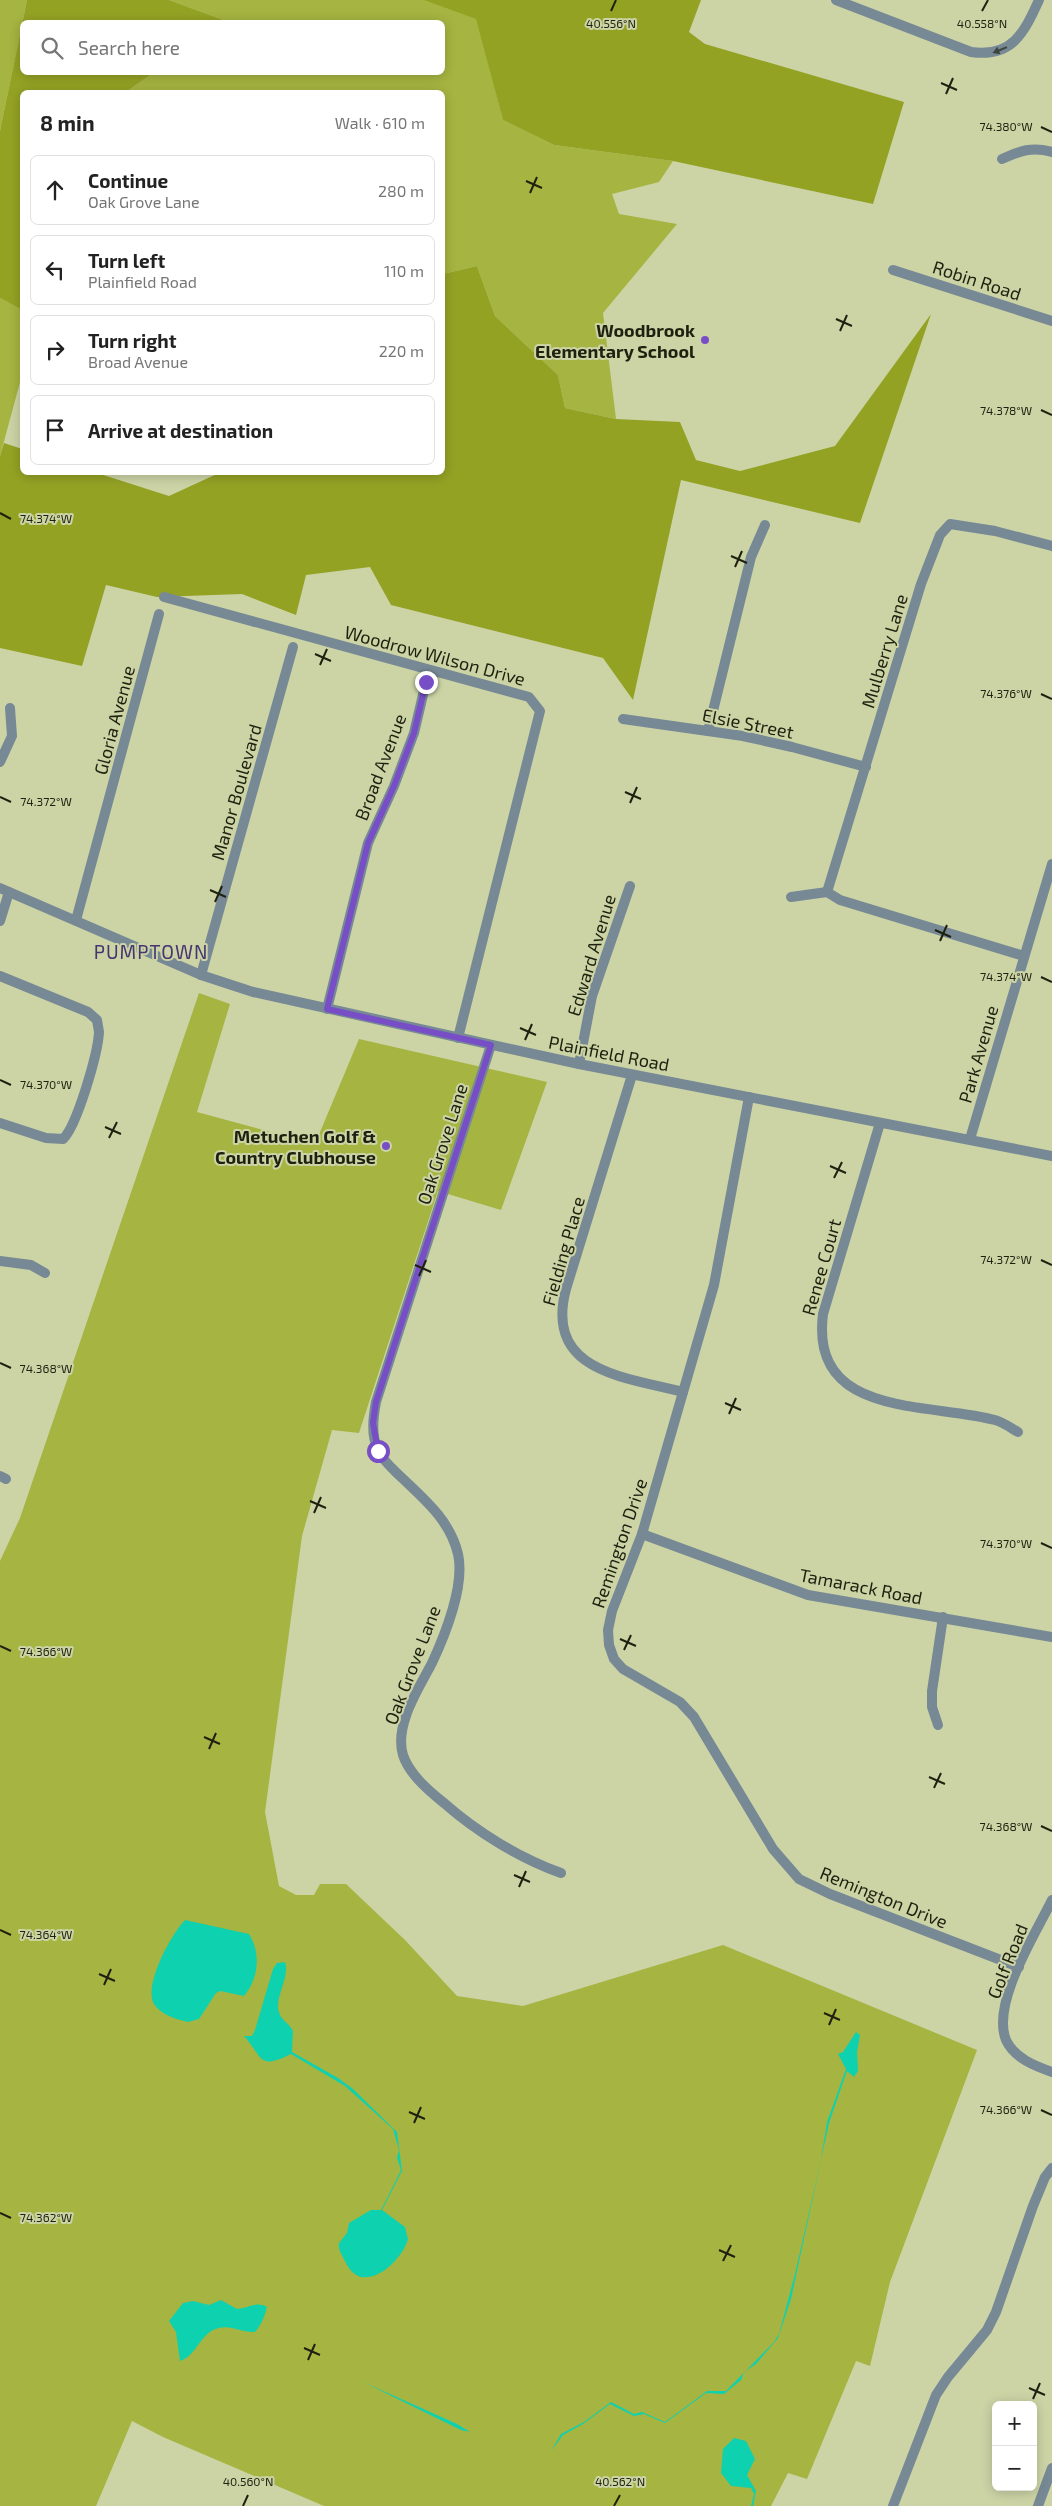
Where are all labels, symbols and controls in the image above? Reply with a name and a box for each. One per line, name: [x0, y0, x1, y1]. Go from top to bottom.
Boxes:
text: 40.556°N: [586, 16, 636, 30]
text: 40.558°N: [957, 16, 1007, 30]
search box: [20, 20, 445, 75]
icon: search: [38, 34, 66, 62]
text: Search here: [78, 36, 180, 59]
one-way arrow: [992, 46, 1007, 54]
text: 8 min: [40, 110, 95, 135]
text: Walk · 610 m: [335, 113, 425, 132]
text: 74.380°W: [979, 119, 1033, 133]
text: Continue: [88, 169, 168, 192]
icon: ahead: [41, 176, 69, 204]
text: 280 m: [378, 181, 424, 200]
text: Oak Grove Lane: [88, 192, 200, 211]
text: Turn left: [88, 249, 165, 272]
street label: Robin Road: [930, 255, 1024, 305]
icon: left: [41, 256, 69, 284]
text: 110 m: [384, 261, 424, 280]
text: Plainfield Road: [88, 272, 197, 291]
place label: Woodbrook Elementary School: [535, 319, 695, 362]
text: Turn right: [88, 329, 176, 352]
marker: Woodbrook Elementary School: [699, 334, 711, 346]
icon: right: [41, 336, 69, 364]
text: 220 m: [379, 341, 424, 360]
text: Broad Avenue: [88, 352, 188, 371]
text: 74.378°W: [980, 403, 1032, 417]
icon: arrive: [41, 416, 69, 444]
text: Arrive at destination: [88, 419, 273, 442]
text: 74.374°W: [20, 511, 72, 525]
street label: Mulberry Lane: [856, 591, 912, 711]
street label: Woodrow Wilson Drive: [342, 620, 528, 690]
street label: Gloria Avenue: [89, 663, 139, 777]
route end: [415, 671, 438, 694]
text: 74.376°W: [980, 686, 1032, 700]
street label: Elsie Street: [700, 703, 796, 743]
street label: Broad Avenue: [350, 711, 410, 823]
street label: Manor Boulevard: [206, 721, 266, 863]
text: 74.372°W: [20, 794, 72, 808]
street label: Edward Avenue: [562, 891, 620, 1019]
district label: PUMPTOWN: [94, 940, 208, 963]
text: 74.374°W: [980, 969, 1032, 983]
street label: Park Avenue: [954, 1003, 1002, 1105]
street label: Plainfield Road: [547, 1031, 671, 1075]
text: 74.370°W: [20, 1077, 72, 1091]
street label: Oak Grove Lane: [412, 1081, 472, 1207]
place label: Metuchen Golf & Country Clubhouse: [215, 1125, 376, 1168]
marker: Metuchen Golf & Country Clubhouse: [380, 1140, 392, 1152]
street label: Fielding Place: [537, 1194, 589, 1308]
street label: Renee Court: [797, 1216, 845, 1318]
text: 74.372°W: [980, 1252, 1032, 1266]
text: 74.368°W: [20, 1361, 72, 1375]
route start: [367, 1440, 390, 1463]
street label: Remington Drive: [587, 1475, 651, 1611]
text: 74.370°W: [980, 1536, 1032, 1550]
street label: Tamarack Road: [798, 1563, 924, 1609]
street label: Oak Grove Lane: [379, 1602, 445, 1728]
text: 74.366°W: [20, 1644, 72, 1658]
text: 74.368°W: [980, 1819, 1032, 1833]
street label: Remington Drive: [817, 1861, 951, 1933]
street label: Golf Road: [982, 1920, 1032, 2002]
text: 74.364°W: [20, 1927, 72, 1941]
text: 74.366°W: [980, 2102, 1032, 2116]
text: 74.362°W: [20, 2210, 72, 2224]
map controls: [992, 2401, 1037, 2491]
button: +: [992, 2401, 1037, 2446]
button: −: [992, 2446, 1037, 2491]
text: 40.560°N: [223, 2474, 273, 2488]
text: 40.562°N: [595, 2474, 645, 2488]

